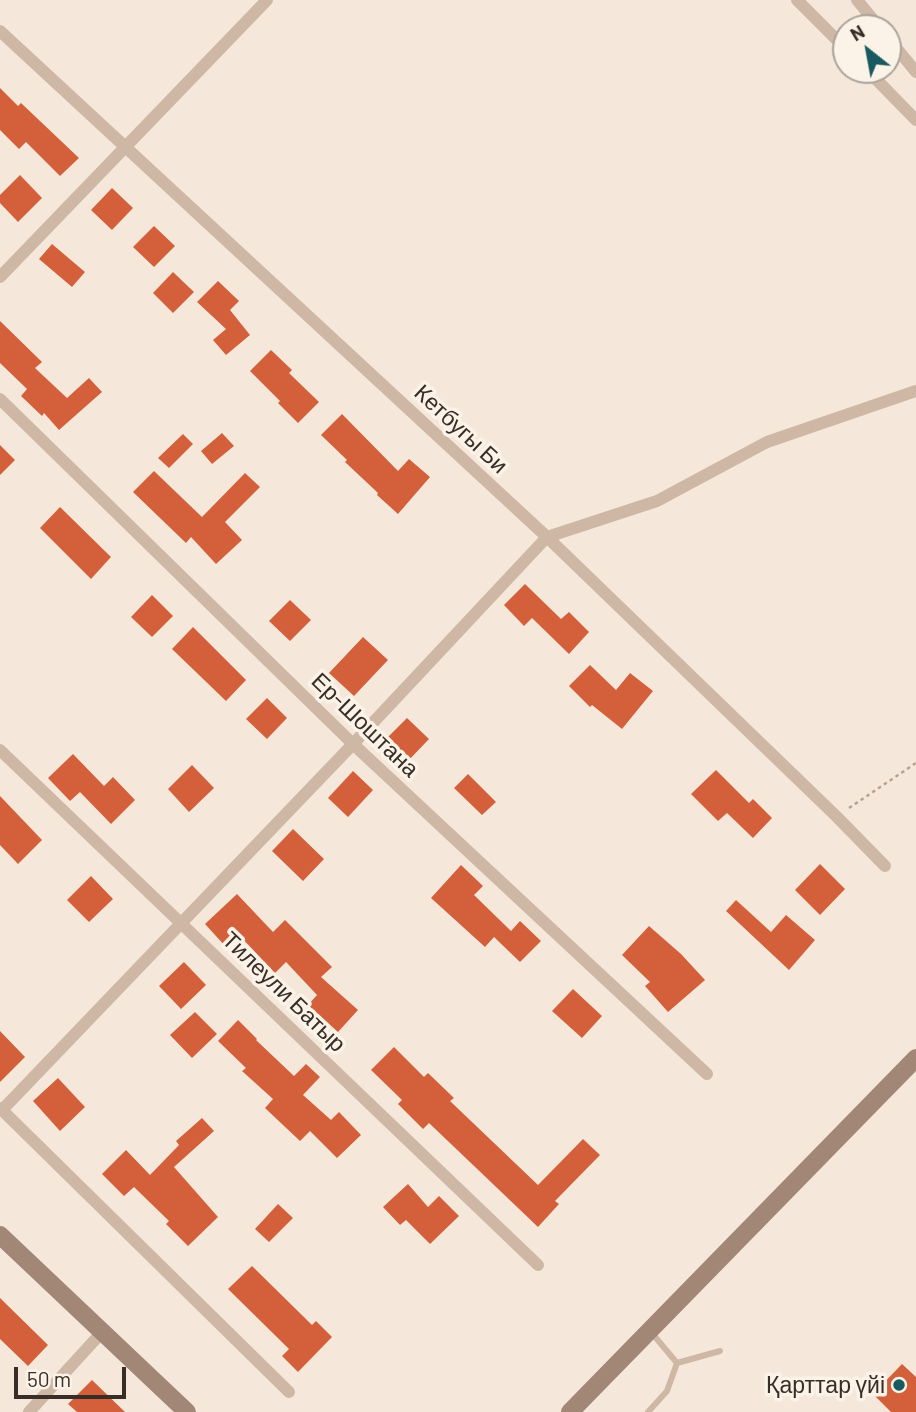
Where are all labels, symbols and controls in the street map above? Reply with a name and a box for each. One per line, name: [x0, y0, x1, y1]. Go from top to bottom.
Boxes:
north arrow: [832, 14, 902, 84]
text: N: [846, 19, 868, 45]
street label: Кетбугы Би: [409, 379, 513, 479]
street label: Ер-Шоштана: [306, 667, 424, 783]
street label: Тилеули Батыр: [217, 926, 351, 1058]
scale bar: [18, 1352, 130, 1396]
text: 50 m: [27, 1366, 71, 1391]
place label: Қарттар үйі: [766, 1371, 885, 1399]
marker: Қарттар үйі: [891, 1377, 907, 1393]

